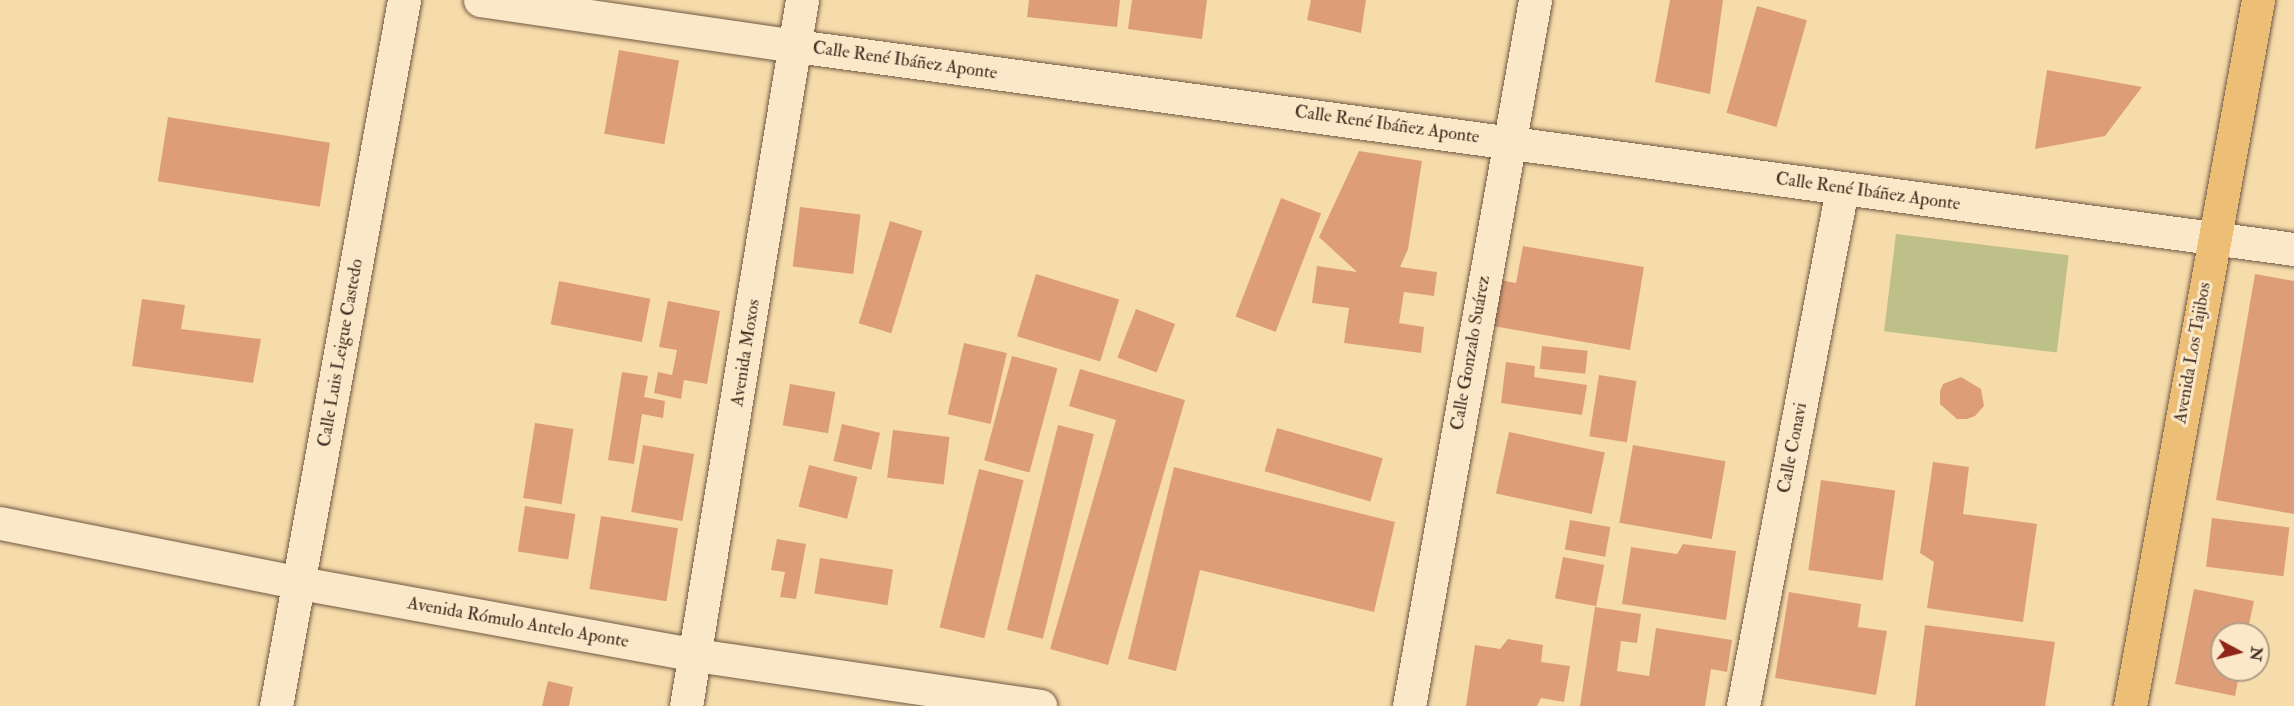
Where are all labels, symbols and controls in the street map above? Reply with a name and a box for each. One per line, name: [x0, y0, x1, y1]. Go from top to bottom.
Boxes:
street label: Calle René Ibáñez Aponte: [811, 37, 999, 85]
street label: Calle René Ibáñez Aponte: [1293, 101, 1481, 149]
street label: Calle René Ibáñez Aponte: [1774, 168, 1962, 216]
street label: Calle Luis Leigue Castedo: [314, 257, 368, 449]
street label: Calle Gonzalo Suárez: [1447, 274, 1495, 432]
street label: Avenida Los Tajibos: [2170, 281, 2216, 425]
street label: Avenida Moxos: [727, 298, 765, 408]
street label: Calle Conavi: [1774, 401, 1812, 495]
street label: Avenida Rómulo Antelo Aponte: [406, 593, 630, 653]
north arrow: [2210, 622, 2270, 682]
text: N: [2245, 646, 2267, 662]

